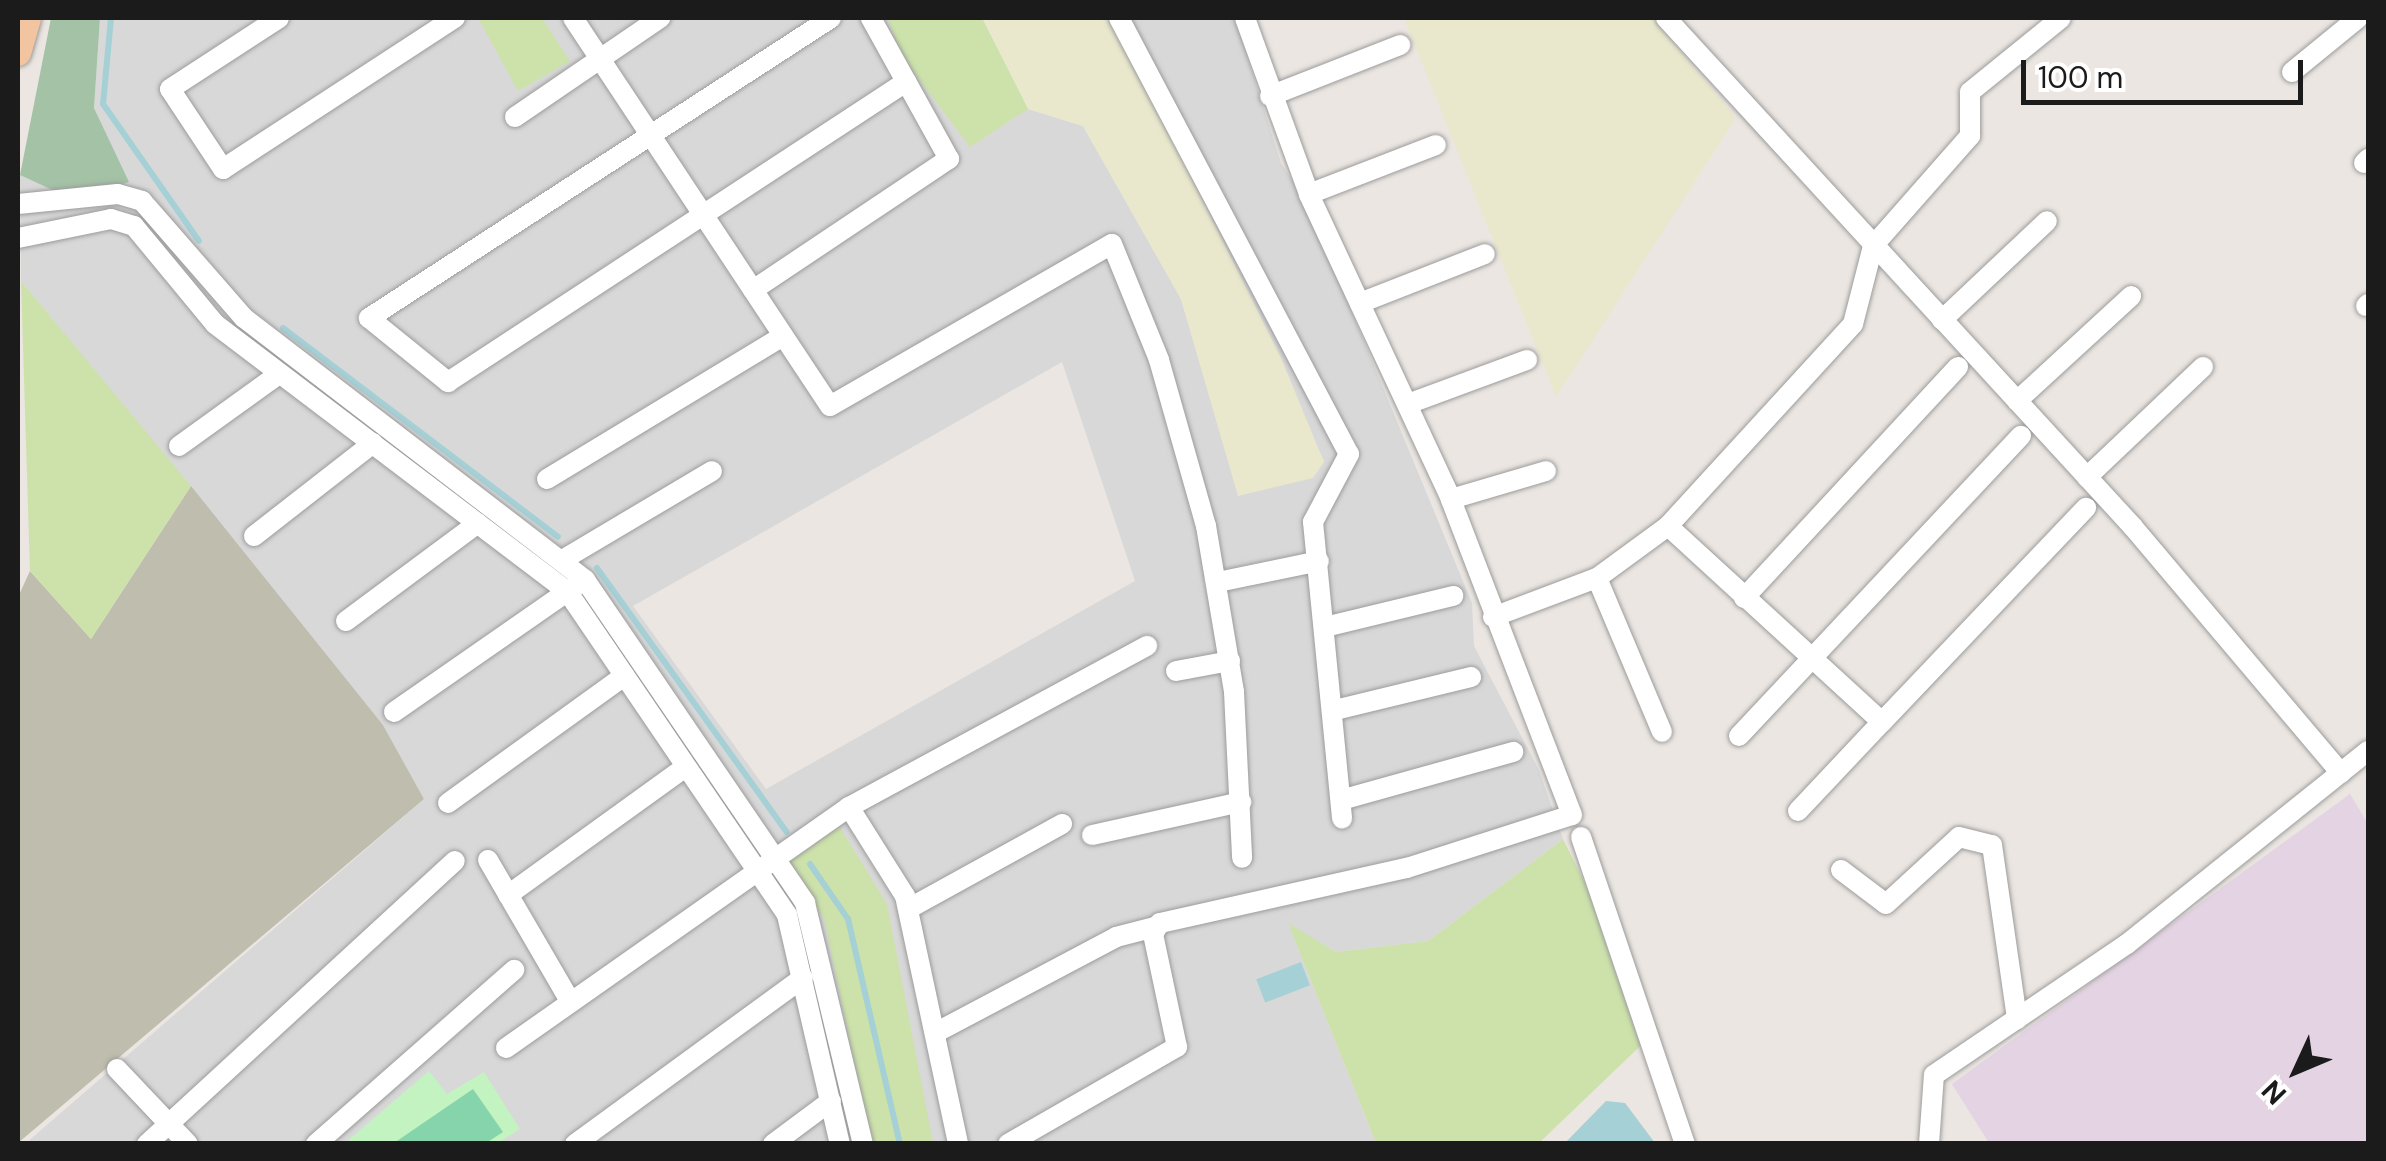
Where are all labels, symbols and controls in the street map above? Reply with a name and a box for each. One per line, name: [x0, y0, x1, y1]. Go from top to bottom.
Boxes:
scale bar: [2026, 40, 2308, 102]
text: 100 m: [2038, 58, 2123, 97]
north arrow: [2246, 1021, 2346, 1121]
text: N: [2254, 1072, 2294, 1112]

